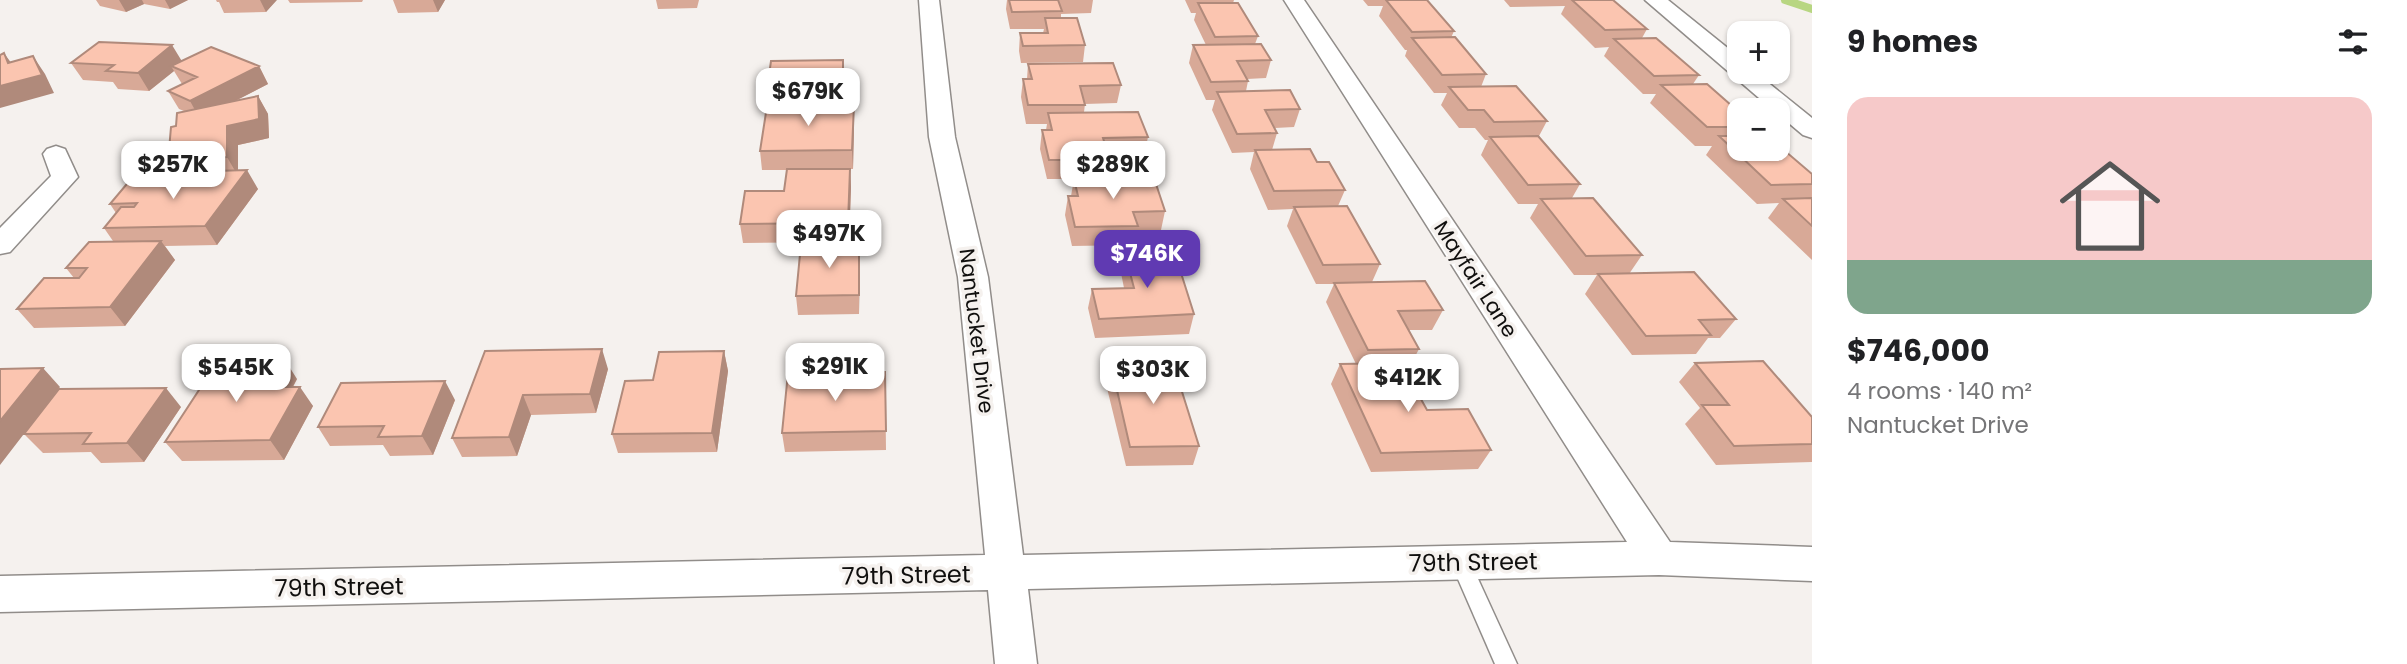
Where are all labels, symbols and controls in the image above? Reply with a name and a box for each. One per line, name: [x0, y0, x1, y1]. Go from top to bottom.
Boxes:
text: 9 homes: [1847, 20, 1978, 63]
map controls: [1727, 21, 1790, 161]
button: +: [1727, 21, 1790, 84]
icon: filters: [2334, 23, 2372, 61]
pin: $679K: [759, 68, 857, 128]
text: $679K: [772, 75, 844, 107]
button: −: [1727, 98, 1790, 161]
pin: $257K: [124, 142, 222, 201]
pin: $289K: [1064, 142, 1162, 201]
icon: home: [2047, 143, 2173, 269]
text: $257K: [137, 148, 209, 180]
text: $289K: [1076, 148, 1150, 180]
pin: $497K: [780, 210, 878, 270]
street label: Mayfair Lane: [1427, 215, 1525, 343]
text: $497K: [792, 217, 866, 249]
pin: $746K: [1098, 230, 1196, 290]
text: $746K: [1110, 237, 1184, 269]
street label: Nantucket Drive: [952, 247, 1002, 415]
text: $746,000: [1847, 329, 1990, 372]
pin: $545K: [187, 344, 285, 404]
pin: $291K: [786, 344, 884, 403]
pin: $303K: [1104, 346, 1202, 406]
text: $291K: [801, 350, 869, 382]
text: $545K: [198, 351, 274, 383]
text: $303K: [1116, 353, 1190, 385]
pin: $412K: [1359, 354, 1457, 414]
text: $412K: [1374, 361, 1442, 393]
text: 4 rooms · 140 m²: [1847, 375, 2032, 407]
text: Nantucket Drive: [1847, 409, 2029, 441]
street label: 79th Street: [1408, 544, 1538, 580]
street label: 79th Street: [841, 557, 971, 593]
street label: 79th Street: [274, 569, 404, 605]

